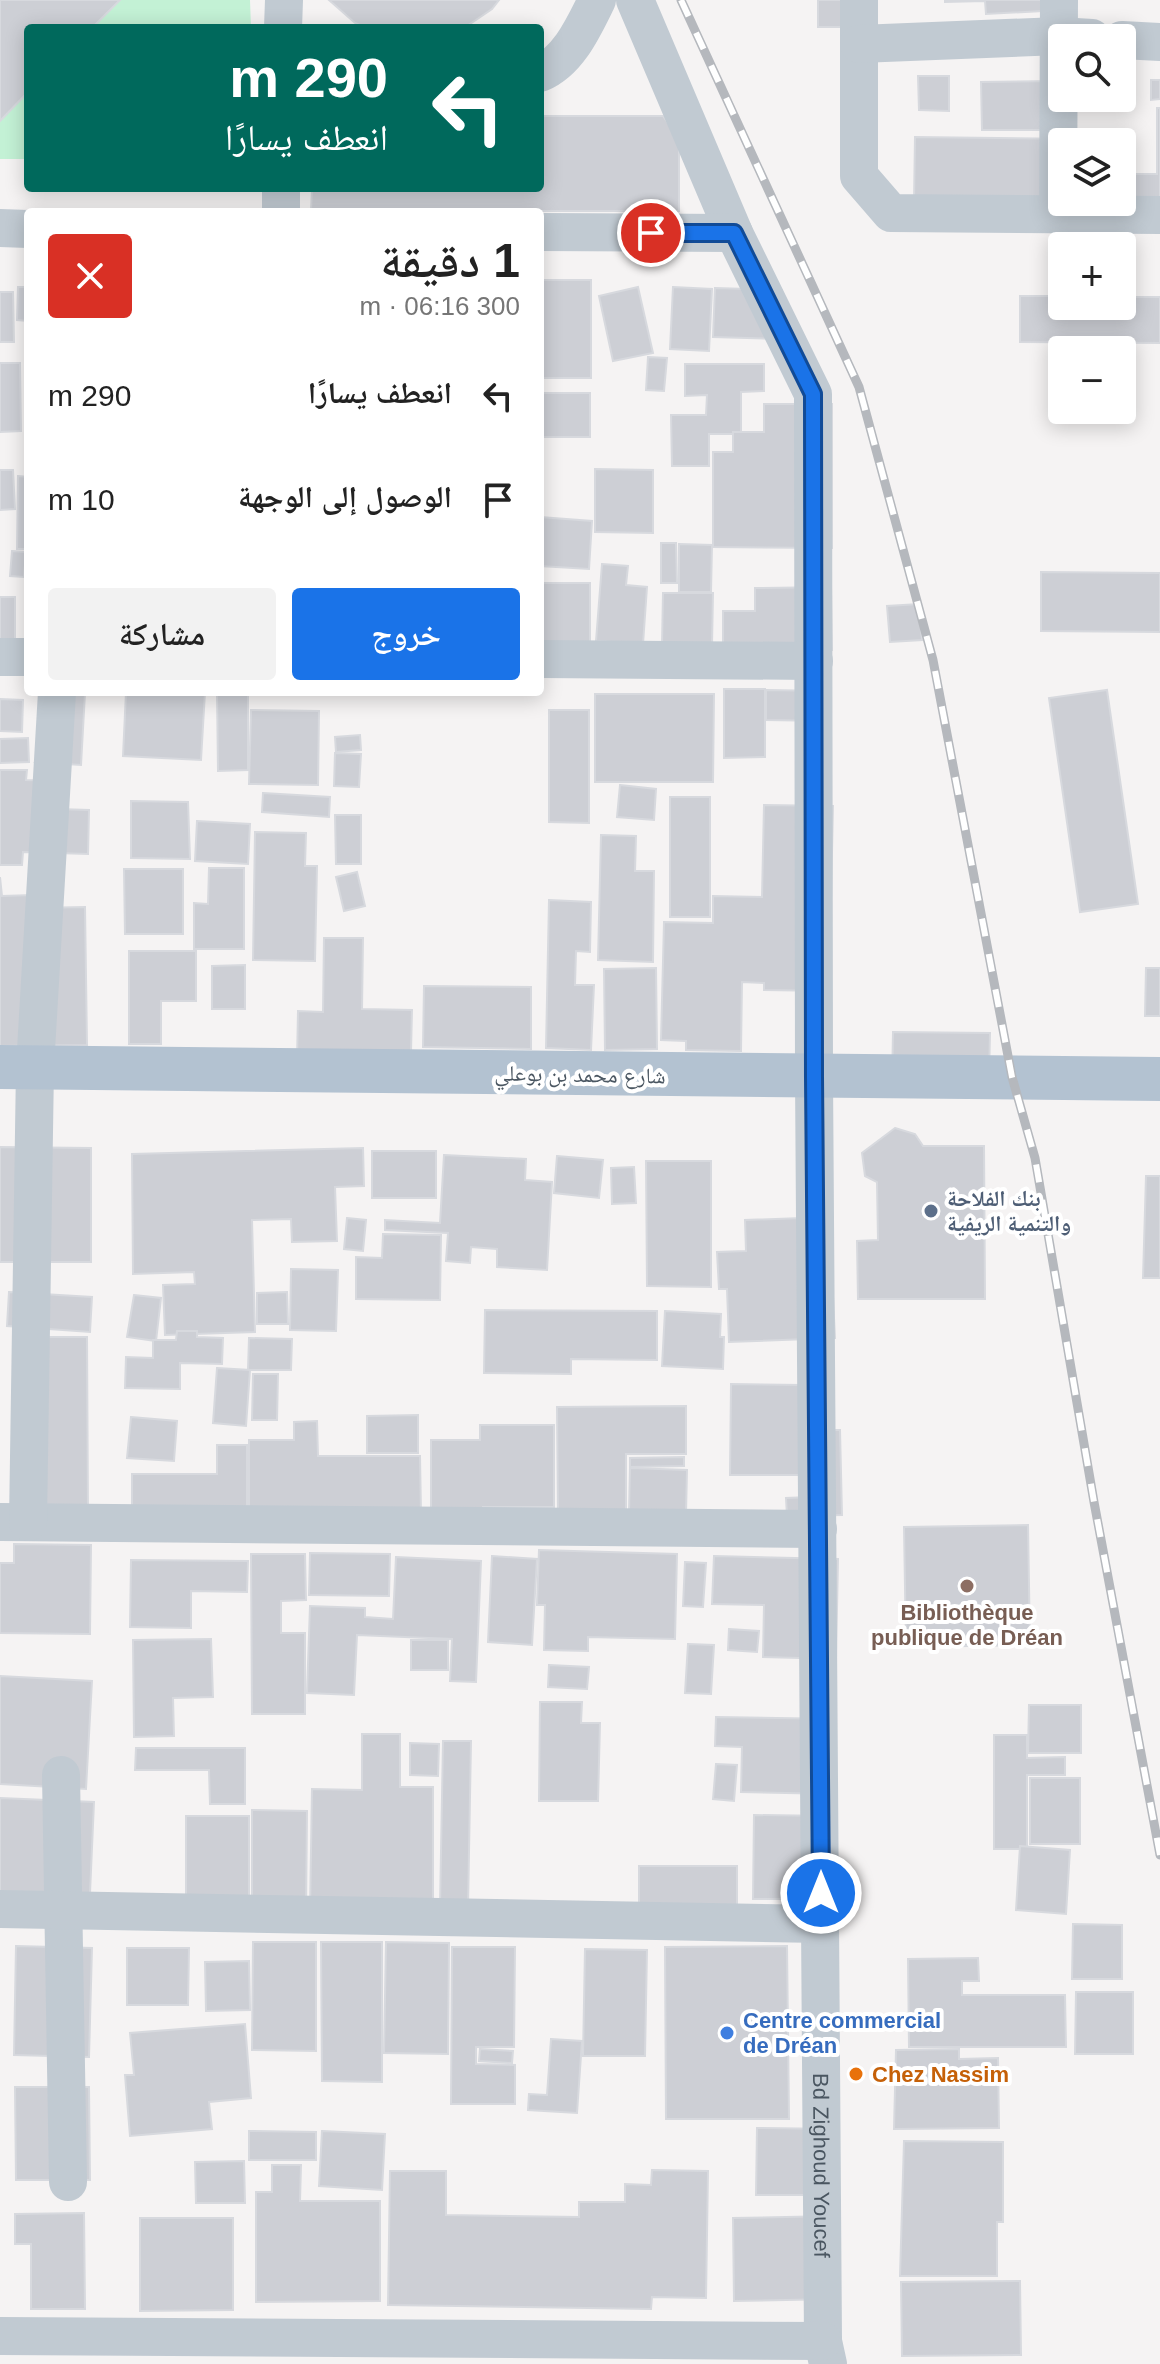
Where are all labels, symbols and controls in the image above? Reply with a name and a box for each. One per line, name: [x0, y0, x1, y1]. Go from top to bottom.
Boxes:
map controls: [1048, 24, 1136, 424]
button: search: [1048, 24, 1136, 112]
text: 290 m: [229, 46, 388, 109]
icon: left: [416, 56, 520, 160]
text: انعطف يسارًا: [225, 117, 388, 158]
button: layers: [1048, 128, 1136, 216]
pin: [617, 199, 685, 267]
icon: arrive: [629, 211, 673, 255]
button: +: [1048, 232, 1136, 320]
button: close: [48, 234, 132, 318]
text: 1 دقيقة: [380, 234, 520, 287]
text: 300 m · 06:16: [360, 291, 520, 321]
button: −: [1048, 336, 1136, 424]
icon: left: [476, 374, 520, 418]
text: انعطف يسارًا: [308, 376, 452, 409]
text: 290 m: [48, 379, 131, 412]
icon: arrive: [476, 478, 520, 522]
text: الوصول إلى الوجهة: [238, 480, 452, 513]
text: 10 m: [48, 483, 115, 516]
button: مشاركة: [48, 588, 276, 680]
button: خروج: [292, 588, 520, 680]
street label: شارع محمد بن بوعلي: [494, 1061, 666, 1093]
place label: بنك الفلاحة والتنمية الريفية: [947, 1186, 1071, 1236]
marker: بنك الفلاحة والتنمية الريفية: [922, 1202, 940, 1220]
marker: Bibliothèque publique de Dréan: [958, 1577, 976, 1595]
place label: Bibliothèque publique de Dréan: [871, 1600, 1063, 1650]
position arrow: [779, 1851, 863, 1935]
place label: Centre commercial de Dréan: [743, 2008, 941, 2058]
marker: Centre commercial de Dréan: [718, 2024, 736, 2042]
place label: Chez Nassim: [872, 2062, 1009, 2087]
marker: Chez Nassim: [847, 2065, 865, 2083]
street label: Bd Zighoud Youcef: [808, 2073, 834, 2259]

